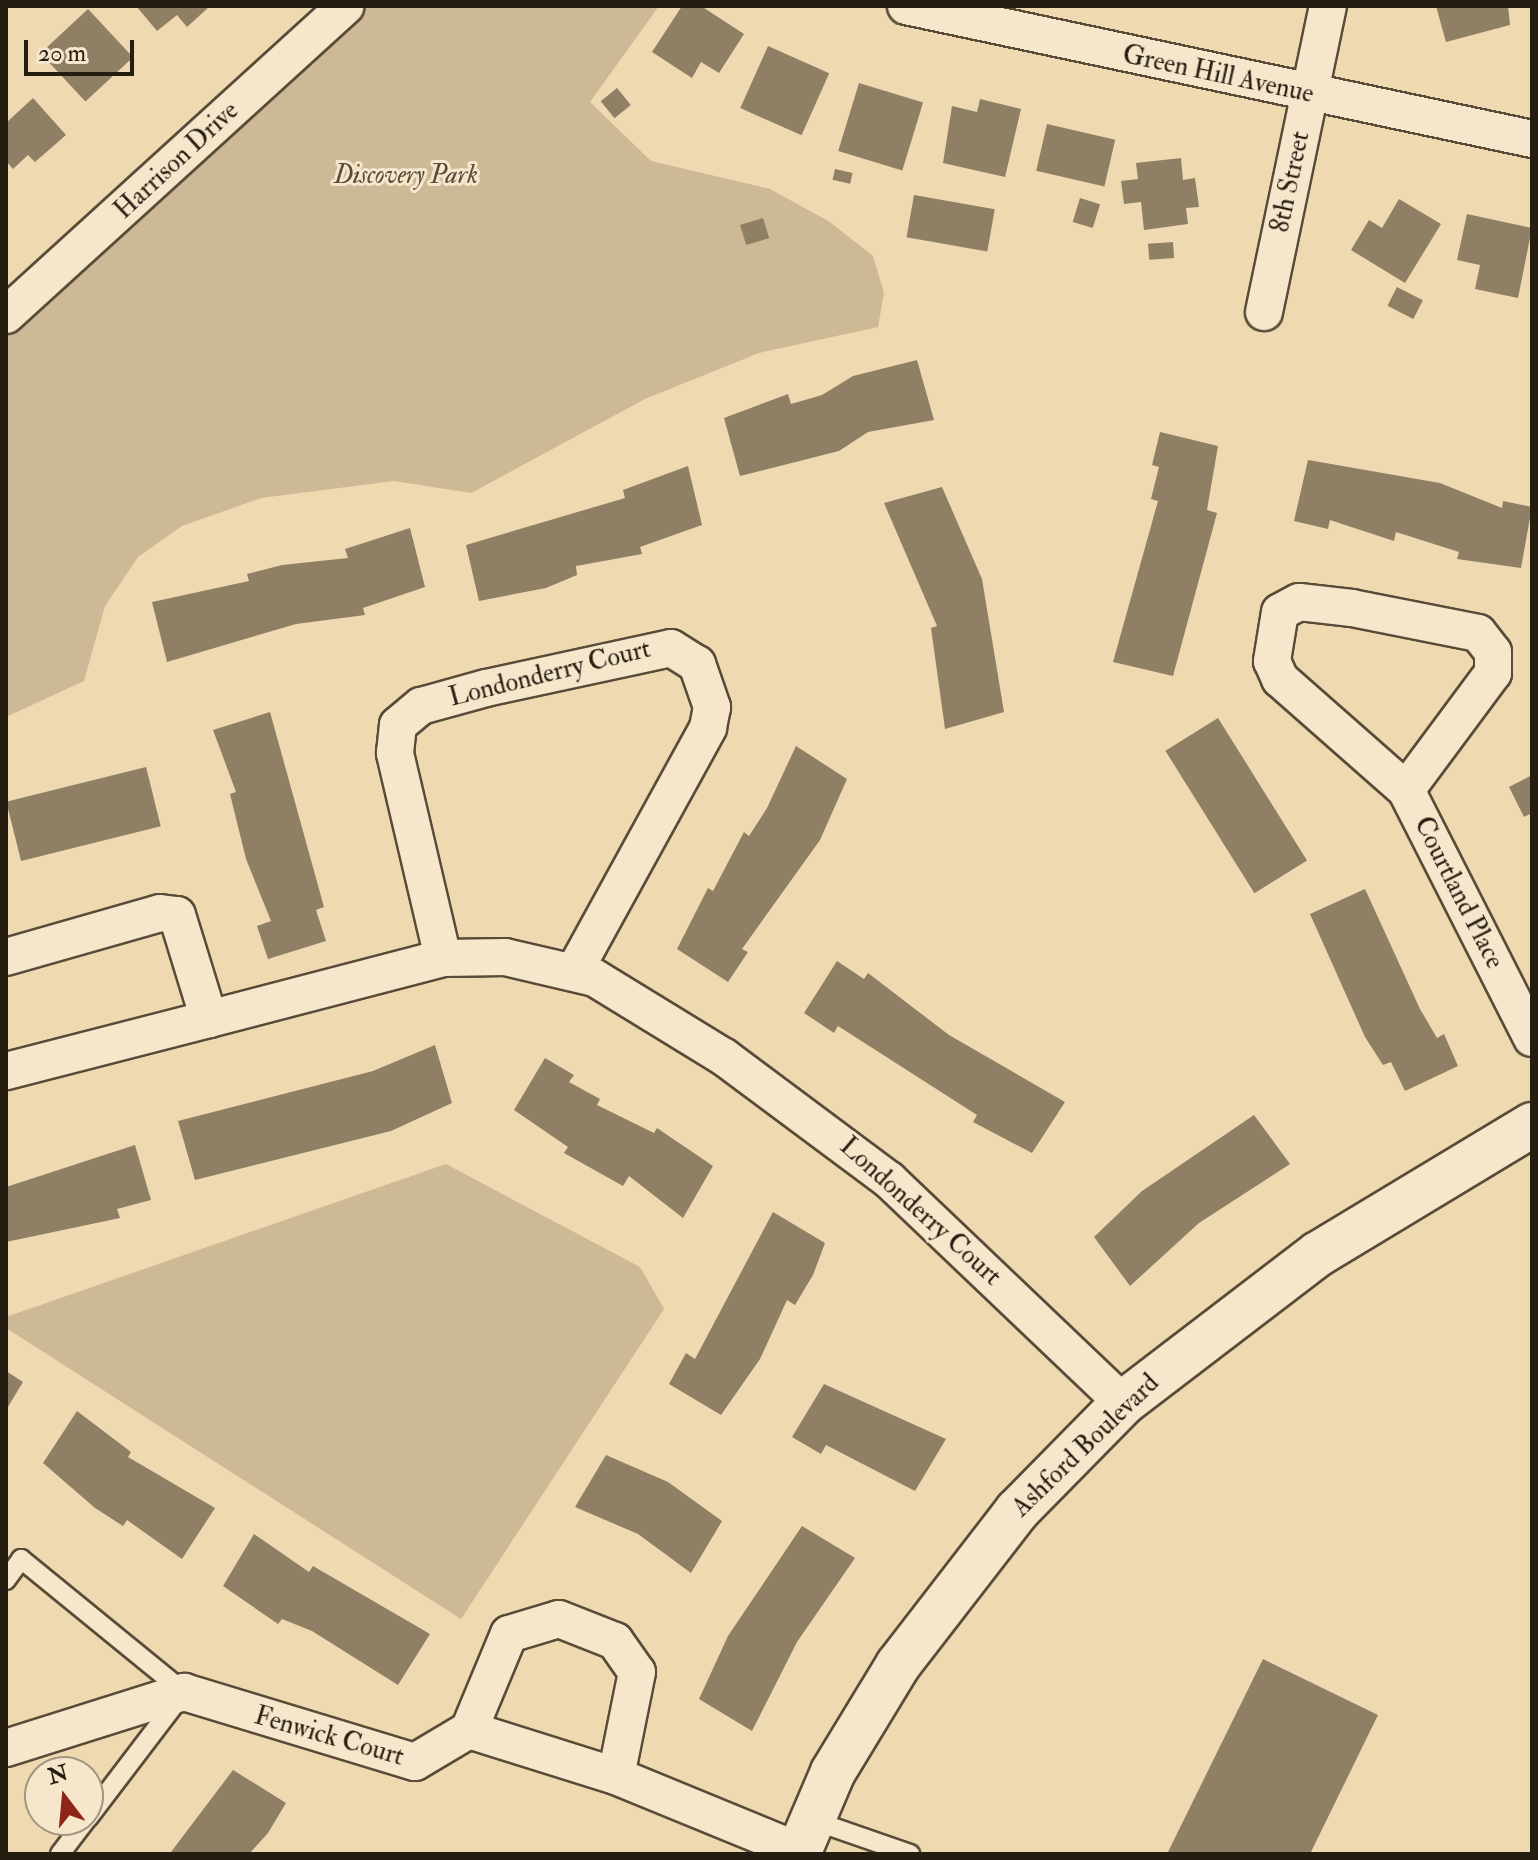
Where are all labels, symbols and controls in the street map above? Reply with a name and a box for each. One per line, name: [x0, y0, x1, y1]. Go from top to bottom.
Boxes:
scale bar: [28, 24, 138, 74]
text: 20 m: [38, 38, 86, 69]
street label: Green Hill Avenue: [1120, 40, 1316, 110]
street label: Harrison Drive: [109, 96, 245, 226]
street label: 8th Street: [1265, 129, 1317, 235]
park label: Discovery Park: [334, 160, 478, 192]
street label: Londonderry Court: [446, 634, 654, 714]
street label: Courtland Place: [1406, 812, 1510, 974]
street label: Londonderry Court: [833, 1131, 1007, 1293]
street label: Ashford Boulevard: [1006, 1368, 1166, 1524]
street label: Fenwick Court: [251, 1701, 407, 1773]
north arrow: [24, 1756, 104, 1836]
text: N: [45, 1759, 71, 1791]

